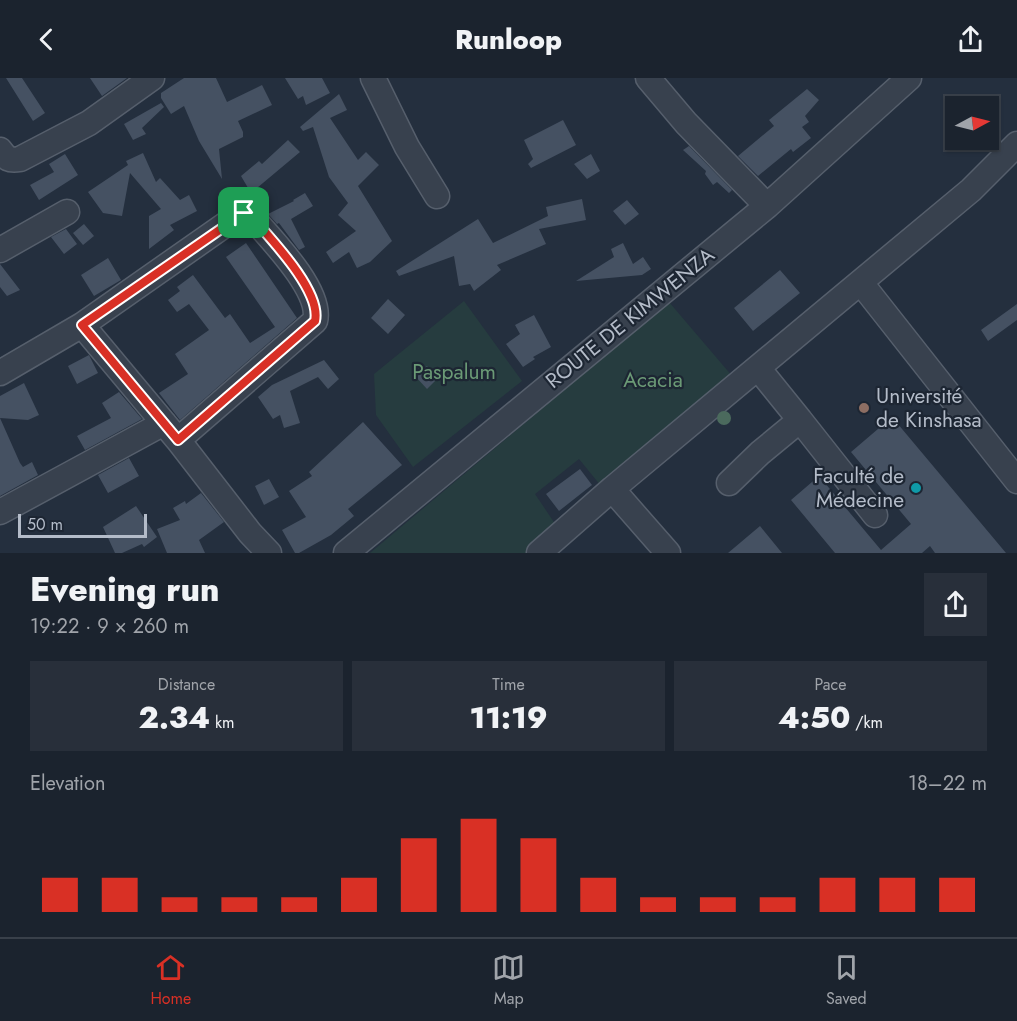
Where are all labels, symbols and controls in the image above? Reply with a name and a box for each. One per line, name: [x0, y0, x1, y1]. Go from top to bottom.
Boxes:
text: Runloop: [455, 20, 562, 59]
icon: back: [30, 23, 63, 56]
icon: share: [954, 23, 987, 56]
north arrow: [945, 96, 999, 150]
map controls: [945, 96, 999, 150]
pin: [218, 187, 269, 238]
icon: arrive: [227, 196, 260, 229]
street label: ROUTE DE KIMWENZA: [539, 240, 721, 395]
park label: Paspalum: [412, 357, 496, 387]
park label: Acacia: [623, 365, 683, 395]
place label: Université de Kinshasa: [876, 381, 982, 435]
marker: Université de Kinshasa: [857, 401, 871, 415]
place label: Faculté de Médecine: [813, 461, 904, 515]
marker: Faculté de Médecine: [909, 481, 923, 495]
scale bar: [18, 511, 147, 538]
text: 50 m: [27, 513, 63, 536]
text: Evening run: [30, 566, 220, 613]
button: share: [924, 573, 987, 636]
text: 19:22 · 9 × 260 m: [30, 612, 189, 641]
text: Distance: [158, 673, 215, 696]
text: Time: [492, 673, 525, 696]
text: Pace: [815, 673, 846, 696]
text: 2.34: [139, 696, 210, 739]
text: 11:19: [469, 696, 548, 739]
text: 4:50: [778, 696, 850, 739]
text: km: [210, 711, 234, 734]
text: /km: [850, 711, 883, 734]
text: Elevation: [30, 769, 105, 798]
text: 18–22 m: [908, 769, 987, 798]
tab: Home: [150, 951, 191, 1010]
tab: Map: [492, 951, 525, 1010]
tab: Saved: [826, 951, 867, 1010]

